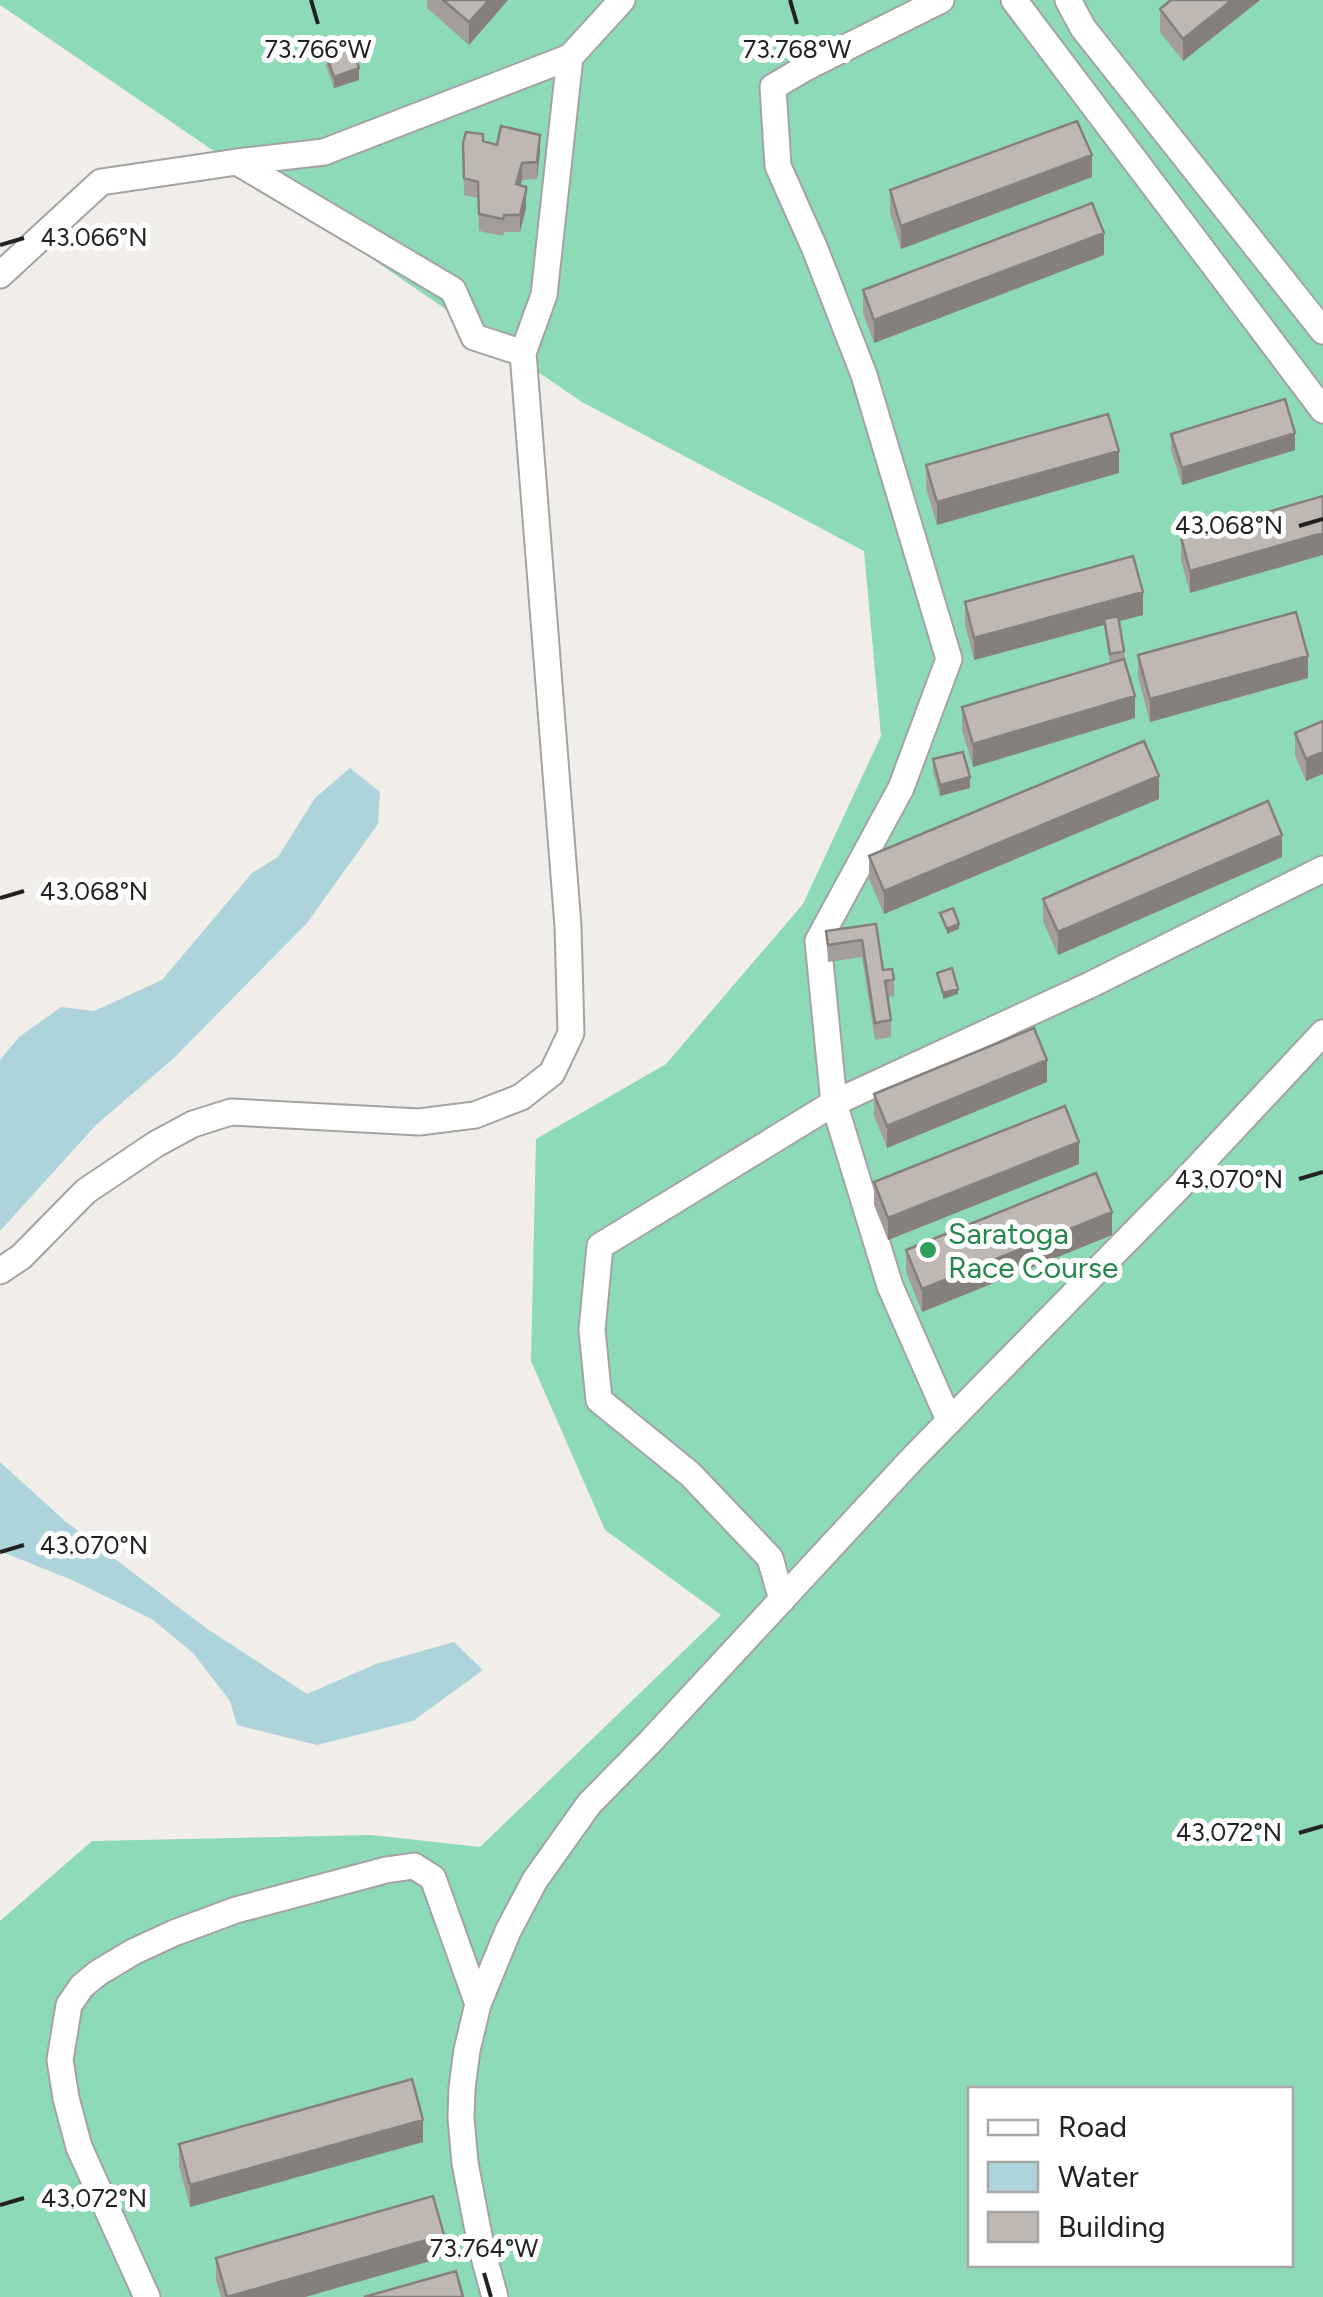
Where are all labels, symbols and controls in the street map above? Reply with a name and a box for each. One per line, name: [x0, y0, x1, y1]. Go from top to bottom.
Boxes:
text: 73.766°W: [264, 34, 372, 64]
text: 73.768°W: [743, 34, 851, 64]
text: 43.066°N: [40, 222, 148, 252]
text: 43.068°N: [1175, 510, 1283, 540]
text: 43.068°N: [40, 876, 148, 906]
text: 43.070°N: [1175, 1164, 1283, 1194]
place label: Saratoga Race Course: [948, 1215, 1118, 1286]
marker: Saratoga Race Course: [917, 1239, 939, 1261]
text: 43.070°N: [40, 1530, 148, 1560]
text: 43.072°N: [1176, 1817, 1282, 1847]
legend: [968, 2087, 1293, 2267]
text: Road: [1058, 2108, 1127, 2145]
text: Water: [1058, 2158, 1139, 2195]
text: 43.072°N: [41, 2183, 147, 2213]
text: Building: [1058, 2208, 1166, 2245]
text: 73.764°W: [430, 2233, 538, 2263]

